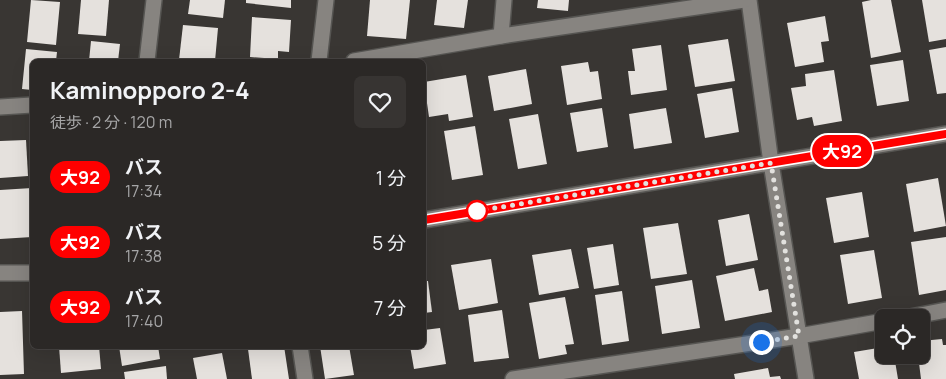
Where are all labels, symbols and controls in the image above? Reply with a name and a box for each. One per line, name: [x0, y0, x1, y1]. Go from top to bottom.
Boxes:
text: Kaminopporo 2-4: [50, 73, 250, 106]
button: heart: [354, 76, 406, 128]
text: 徒歩 · 2 分 · 120 m: [50, 111, 172, 133]
line badge: 大92: [813, 135, 871, 167]
text: 大92: [822, 139, 862, 163]
text: バス: [125, 154, 163, 180]
text: 大92: [60, 165, 100, 189]
text: 1 分: [376, 165, 406, 191]
text: 17:34: [125, 180, 162, 202]
unlabelled marker: [466, 200, 488, 222]
text: バス: [125, 219, 163, 245]
text: 大92: [60, 230, 100, 254]
text: 5 分: [372, 230, 406, 256]
text: 17:38: [125, 245, 162, 267]
text: バス: [125, 284, 163, 310]
text: 大92: [60, 295, 100, 319]
text: 7 分: [374, 295, 406, 321]
map controls: [875, 309, 930, 364]
button: locate: [875, 309, 930, 364]
text: 17:40: [125, 310, 163, 332]
your location: [749, 330, 774, 355]

